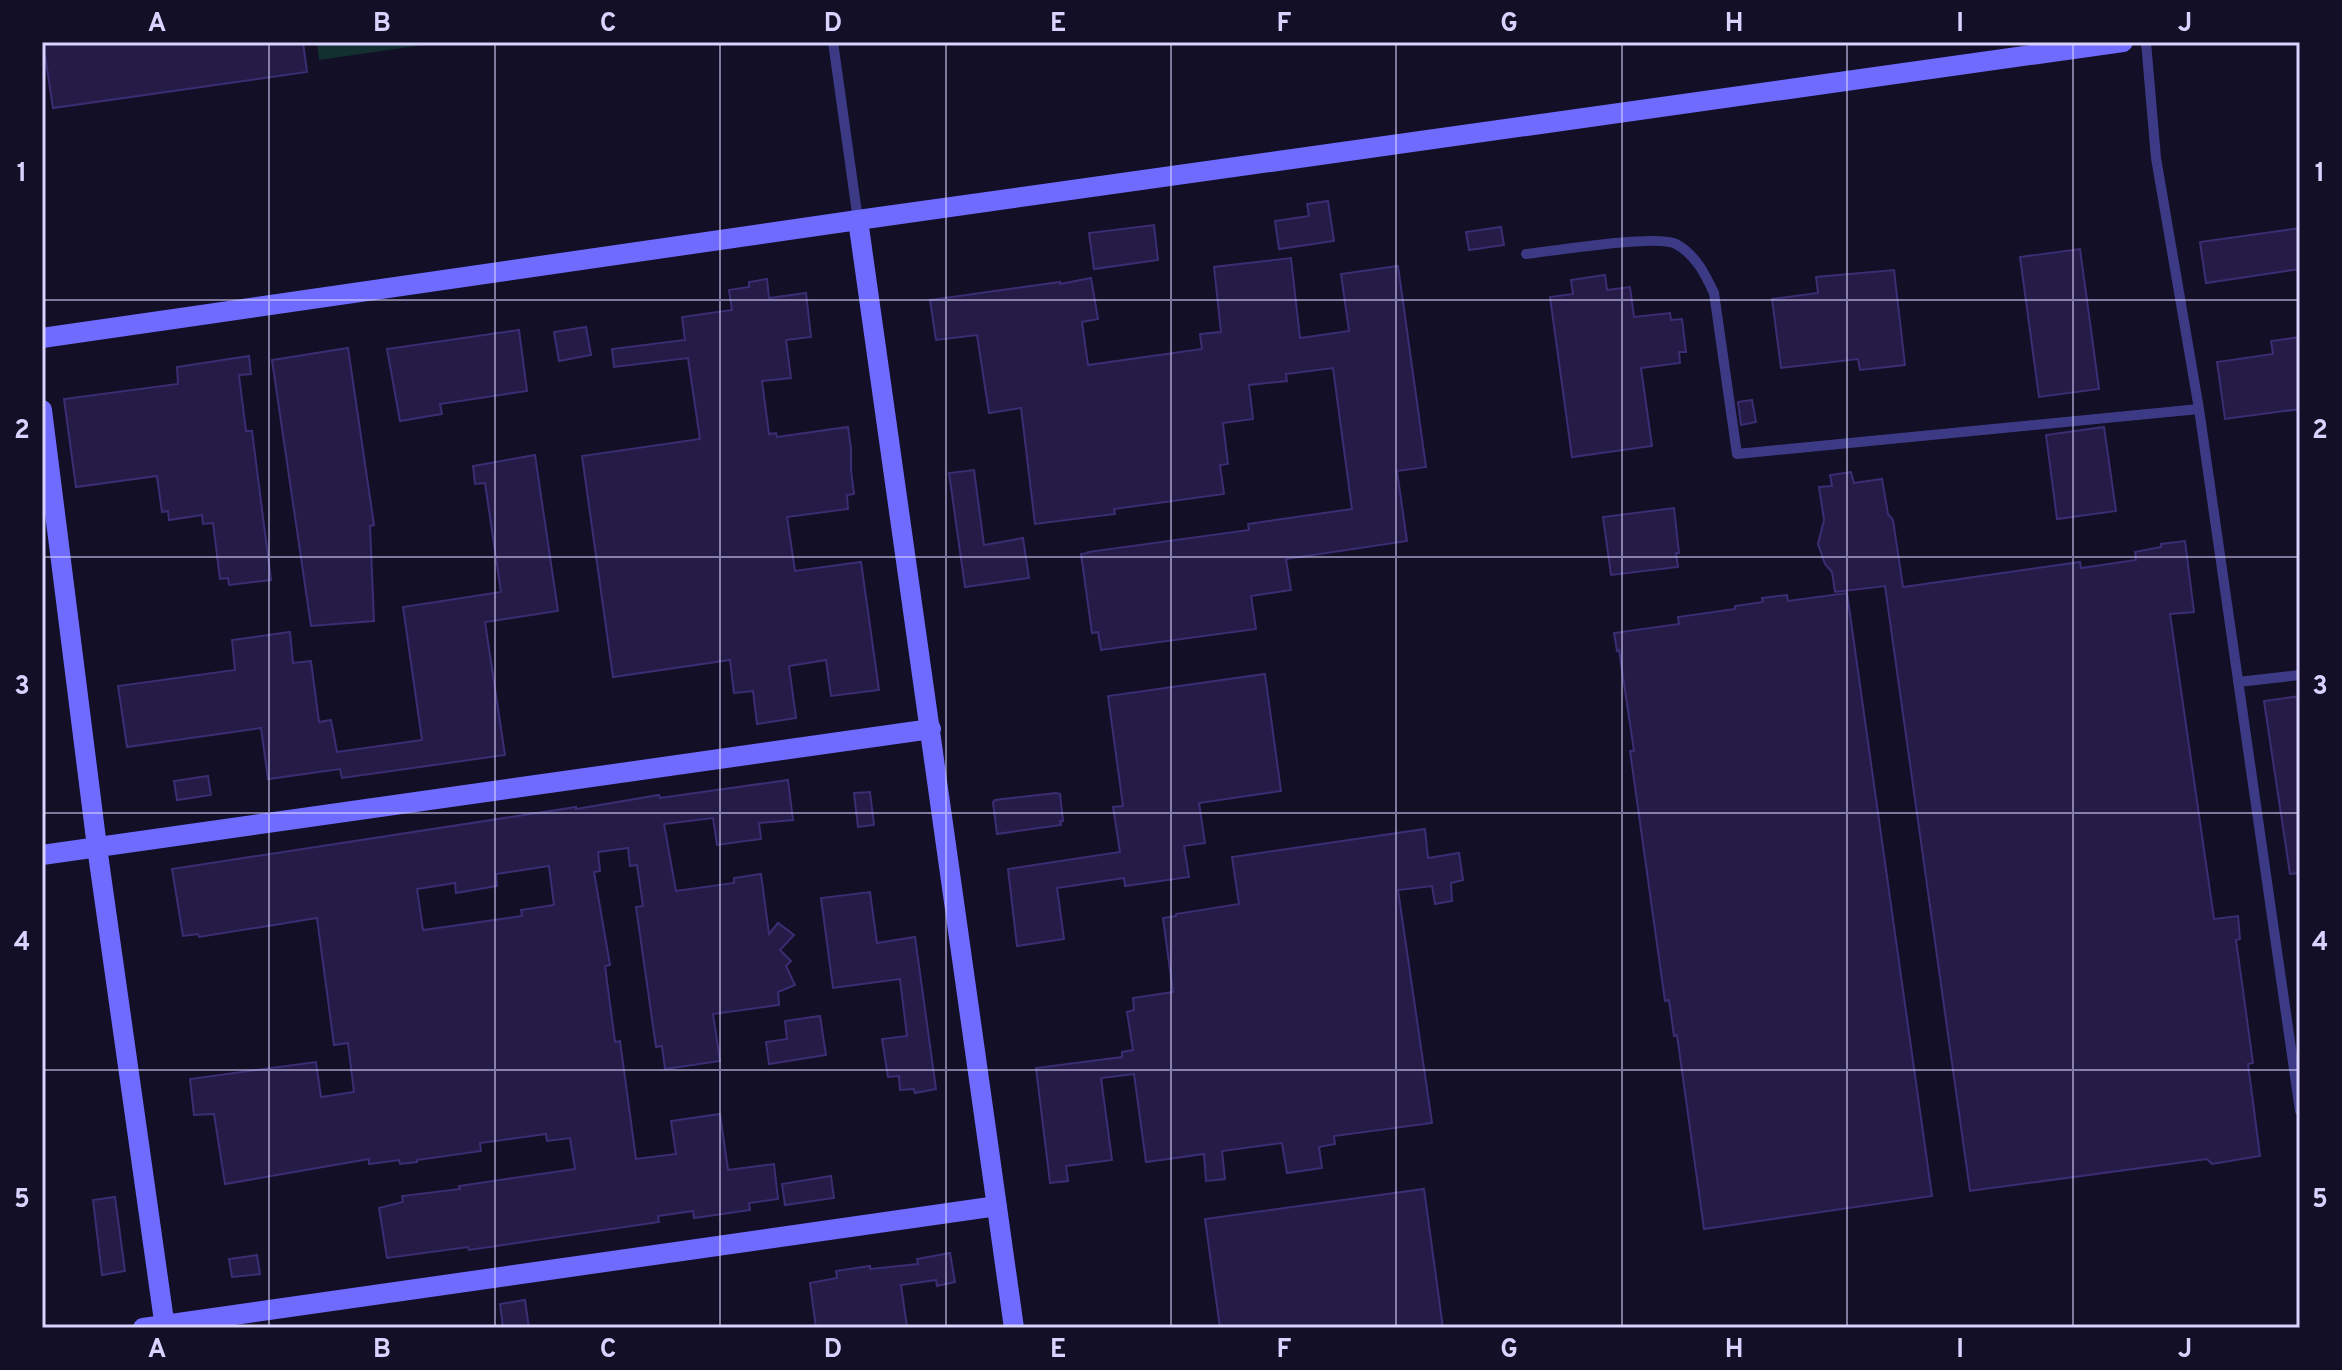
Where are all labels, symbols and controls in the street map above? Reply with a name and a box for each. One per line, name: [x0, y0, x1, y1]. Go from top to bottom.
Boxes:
text: A: [148, 8, 166, 41]
text: B: [373, 8, 391, 41]
text: C: [600, 8, 616, 41]
text: D: [824, 8, 842, 41]
text: E: [1050, 8, 1066, 41]
text: F: [1277, 8, 1292, 41]
text: G: [1500, 8, 1518, 41]
text: H: [1725, 8, 1743, 41]
text: I: [1956, 8, 1964, 41]
text: J: [2178, 8, 2192, 41]
text: 1: [17, 158, 27, 191]
text: 1: [2315, 158, 2325, 191]
text: 2: [14, 415, 30, 448]
text: 2: [2312, 415, 2328, 448]
text: 3: [14, 671, 30, 704]
text: 3: [2312, 671, 2328, 704]
text: 4: [14, 927, 30, 960]
text: 4: [2312, 927, 2328, 960]
text: 5: [14, 1184, 30, 1217]
text: 5: [2312, 1184, 2328, 1217]
text: A: [148, 1334, 166, 1367]
text: B: [373, 1334, 391, 1367]
text: C: [600, 1334, 616, 1367]
text: D: [824, 1334, 842, 1367]
text: E: [1050, 1334, 1066, 1367]
text: F: [1277, 1334, 1292, 1367]
text: G: [1500, 1334, 1518, 1367]
text: H: [1725, 1334, 1743, 1367]
text: I: [1956, 1334, 1964, 1367]
text: J: [2178, 1334, 2192, 1367]

